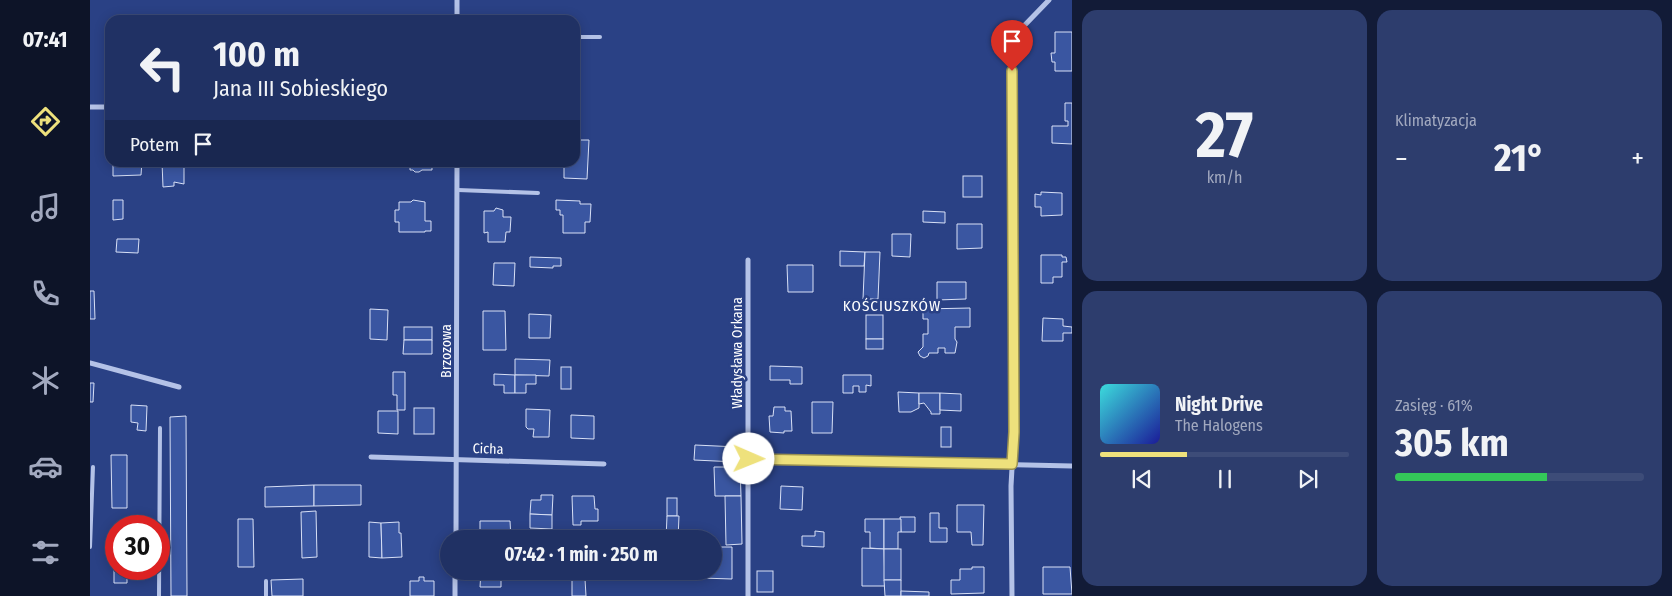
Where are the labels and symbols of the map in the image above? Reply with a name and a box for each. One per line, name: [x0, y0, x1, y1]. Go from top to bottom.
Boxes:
pin: [991, 20, 1033, 71]
street label: Władysława Orkana: [729, 297, 746, 409]
district label: KOŚCIUSZKÓW: [843, 297, 941, 315]
street label: Brzozowa: [438, 324, 455, 378]
position arrow: [722, 432, 774, 484]
street label: Cicha: [472, 440, 504, 458]
speed limit sign: 30: [105, 515, 170, 580]

